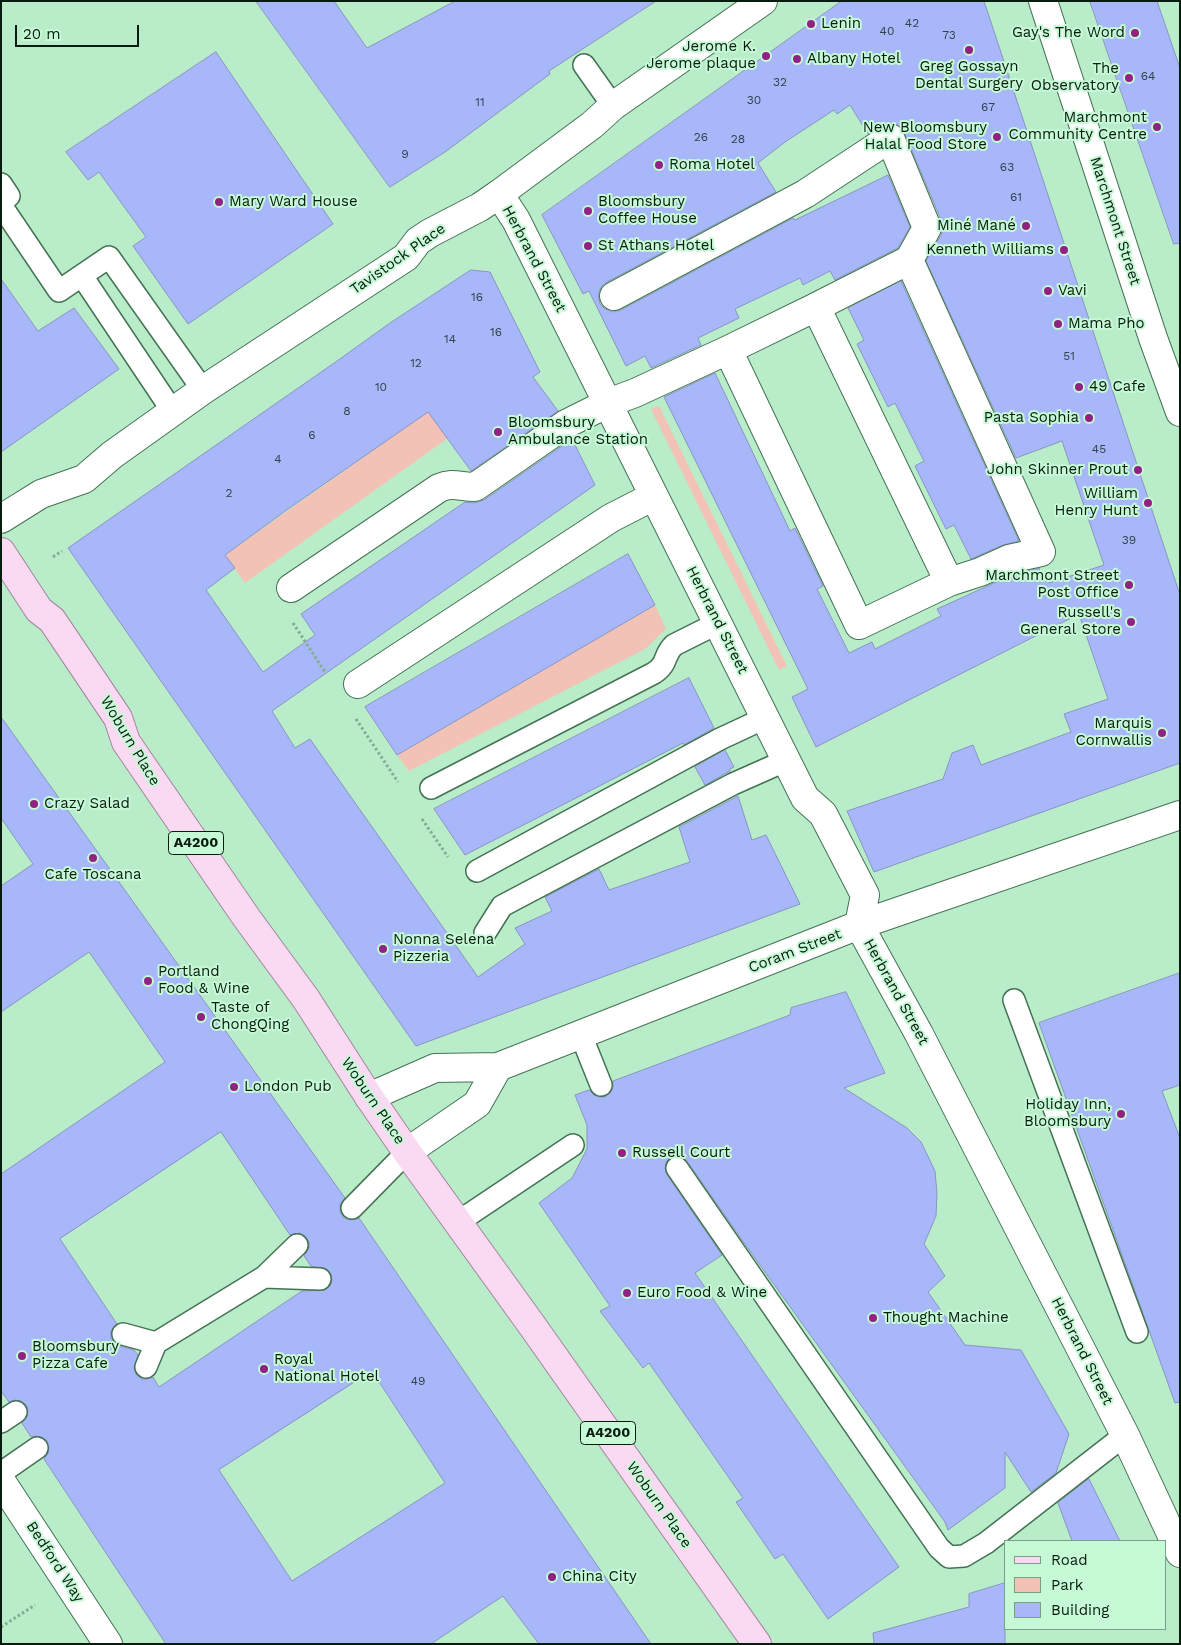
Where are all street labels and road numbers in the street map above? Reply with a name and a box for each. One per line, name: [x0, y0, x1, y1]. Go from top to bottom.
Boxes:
street label: Marchmont Street: [1086, 155, 1144, 287]
street label: Herbrand Street: [498, 202, 570, 316]
street label: Tavistock Place: [347, 219, 449, 299]
street label: Herbrand Street: [682, 563, 752, 677]
street label: Woburn Place: [96, 693, 164, 789]
road number: A4200: [168, 831, 224, 854]
street label: Coram Street: [746, 925, 844, 977]
street label: Herbrand Street: [859, 936, 933, 1048]
street label: Woburn Place: [337, 1054, 409, 1148]
street label: Herbrand Street: [1047, 1294, 1117, 1408]
road number: A4200: [580, 1422, 636, 1445]
street label: Woburn Place: [623, 1458, 695, 1552]
street label: Bedford Way: [22, 1518, 88, 1606]

